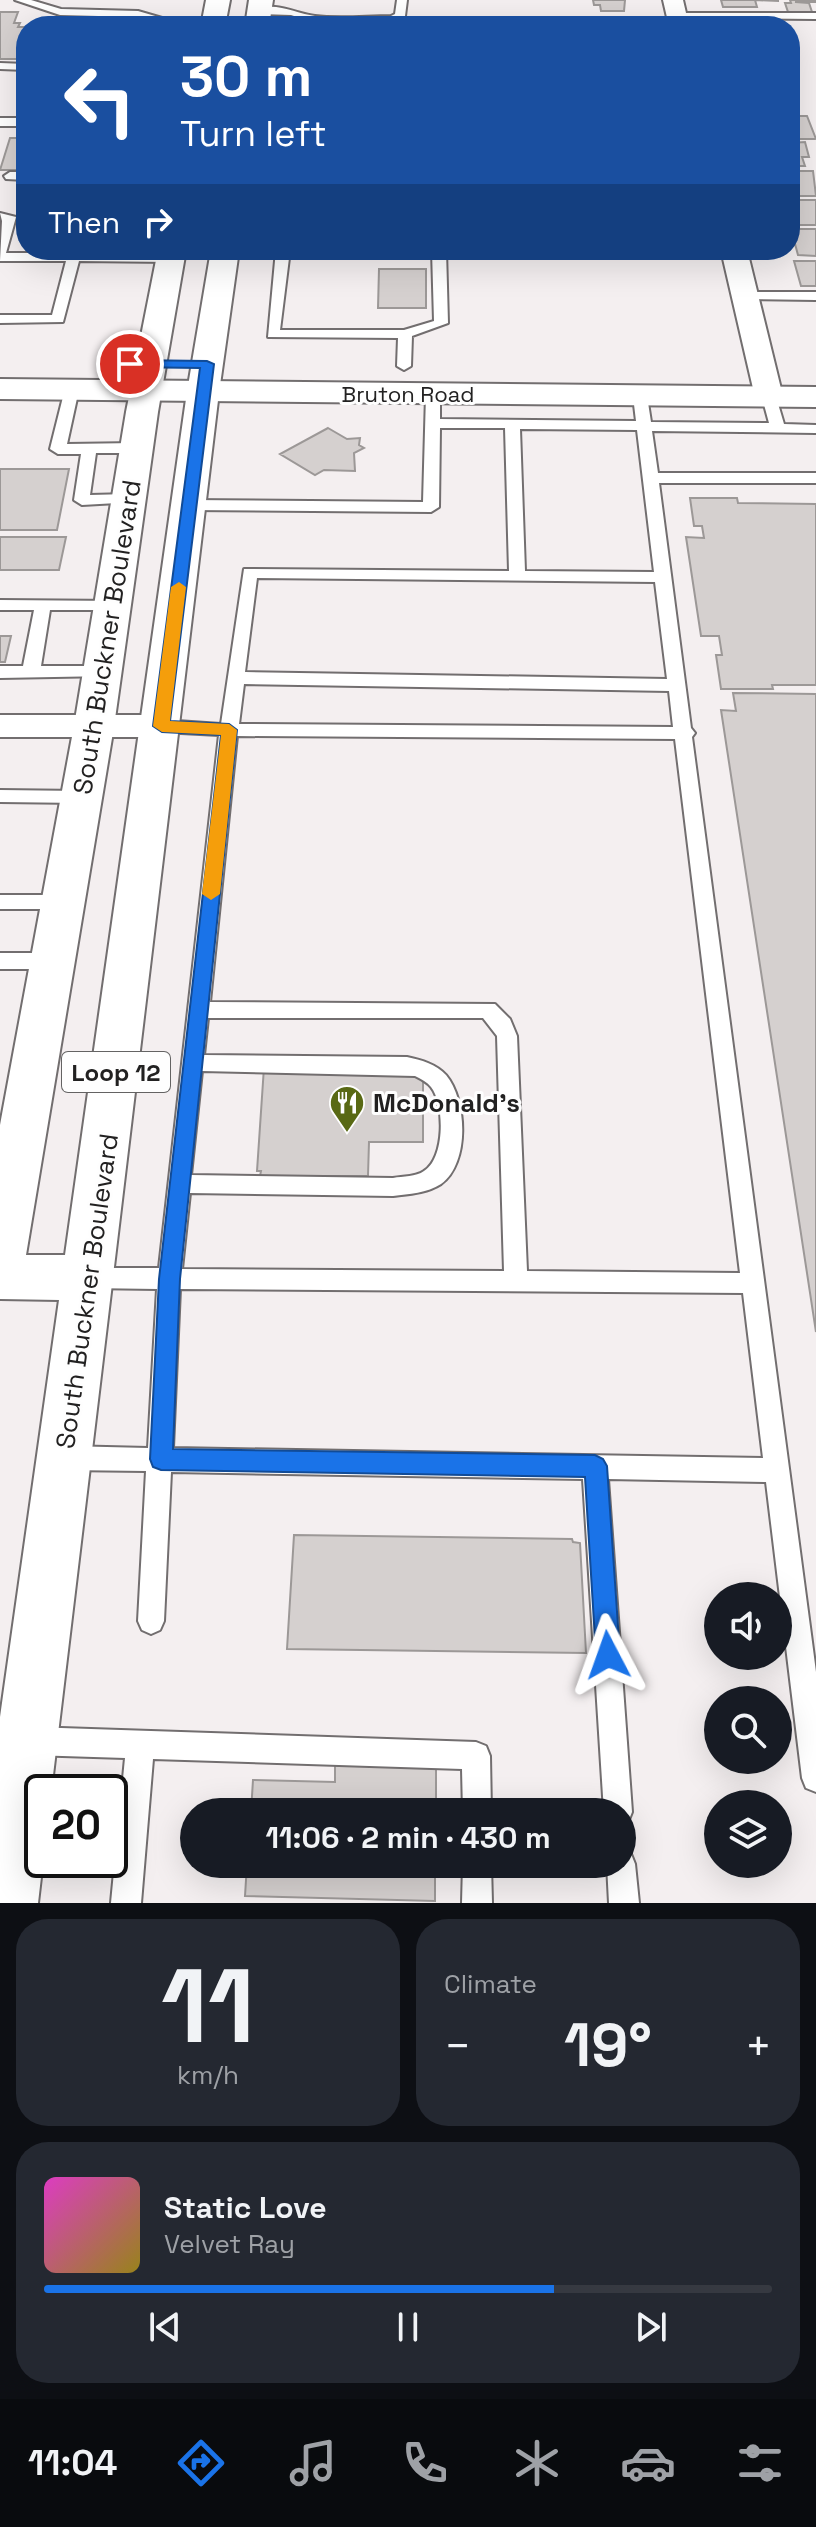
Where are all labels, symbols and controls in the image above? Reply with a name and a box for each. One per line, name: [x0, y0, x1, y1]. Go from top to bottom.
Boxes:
text: 30 m: [180, 41, 312, 112]
icon: left: [48, 48, 152, 152]
text: Turn left: [180, 111, 327, 157]
icon: right: [136, 200, 180, 244]
text: Then: [48, 203, 120, 242]
pin: [96, 330, 164, 398]
icon: arrive: [108, 342, 152, 386]
street label: Bruton Road: [342, 380, 474, 408]
street label: South Buckner Boulevard: [65, 477, 149, 797]
road number: Loop 12: [62, 1052, 170, 1092]
restaurant icon: McDonald's: [328, 1084, 366, 1134]
place label: McDonald's: [373, 1086, 520, 1120]
street label: South Buckner Boulevard: [48, 1131, 126, 1451]
map controls: [704, 1582, 792, 1878]
button: sound: [704, 1582, 792, 1670]
position arrow: [566, 1613, 650, 1697]
button: search: [704, 1686, 792, 1774]
speed limit sign: 20: [24, 1774, 128, 1878]
button: layers: [704, 1790, 792, 1878]
text: 11:06 · 2 min · 430 m: [265, 1818, 551, 1857]
text: 11: [161, 1940, 255, 2072]
text: Climate: [444, 1967, 537, 2001]
text: 19°: [564, 2007, 652, 2084]
text: −: [444, 2018, 471, 2074]
text: +: [745, 2018, 772, 2074]
text: km/h: [177, 2058, 239, 2092]
text: Static Love: [164, 2188, 327, 2227]
text: Velvet Ray: [164, 2227, 295, 2261]
icon: previous: [143, 2305, 187, 2349]
icon: pause: [386, 2305, 430, 2349]
icon: next: [629, 2305, 673, 2349]
icon: directions: [173, 2435, 229, 2491]
icon: music: [285, 2435, 341, 2491]
icon: phone: [397, 2435, 453, 2491]
icon: climate: [509, 2435, 565, 2491]
icon: car: [620, 2435, 676, 2491]
icon: filters: [732, 2435, 788, 2491]
text: 11:04: [28, 2440, 117, 2486]

